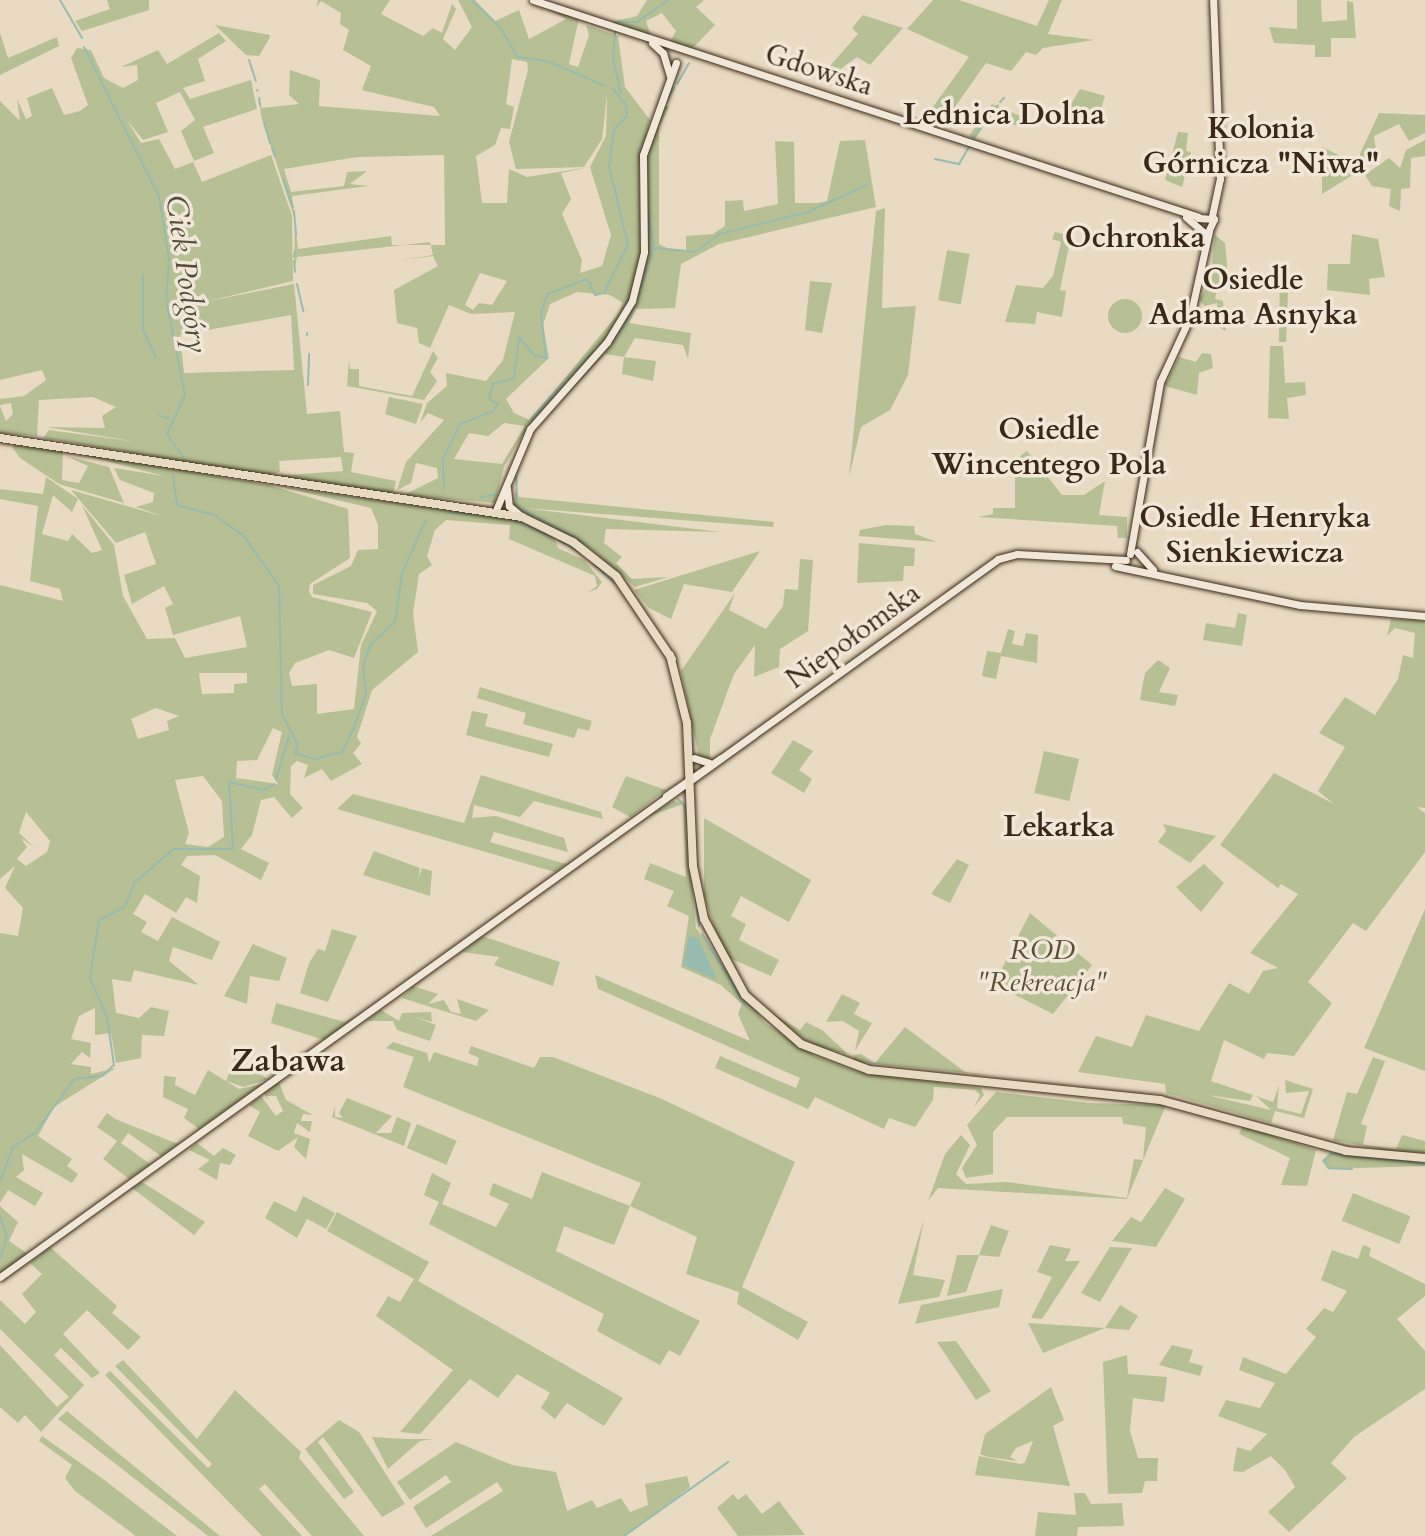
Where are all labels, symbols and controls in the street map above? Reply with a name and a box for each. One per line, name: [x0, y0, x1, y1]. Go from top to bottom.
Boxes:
street label: Gdowska: [761, 37, 877, 103]
district label: Lednica Dolna: [903, 97, 1105, 133]
district label: Kolonia Górnicza "Niwa": [1143, 111, 1379, 182]
water label: Ciek Podgóry: [157, 193, 215, 355]
district label: Ochronka: [1065, 220, 1205, 256]
district label: Osiedle Adama Asnyka: [1149, 262, 1357, 332]
district label: Osiedle Wincentego Pola: [932, 412, 1166, 482]
district label: Osiedle Henryka Sienkiewicza: [1139, 500, 1371, 570]
street label: Niepołomska: [779, 576, 927, 696]
district label: Lekarka: [1003, 809, 1115, 845]
park label: ROD "Rekreacja": [977, 933, 1107, 999]
district label: Zabawa: [231, 1042, 345, 1080]

